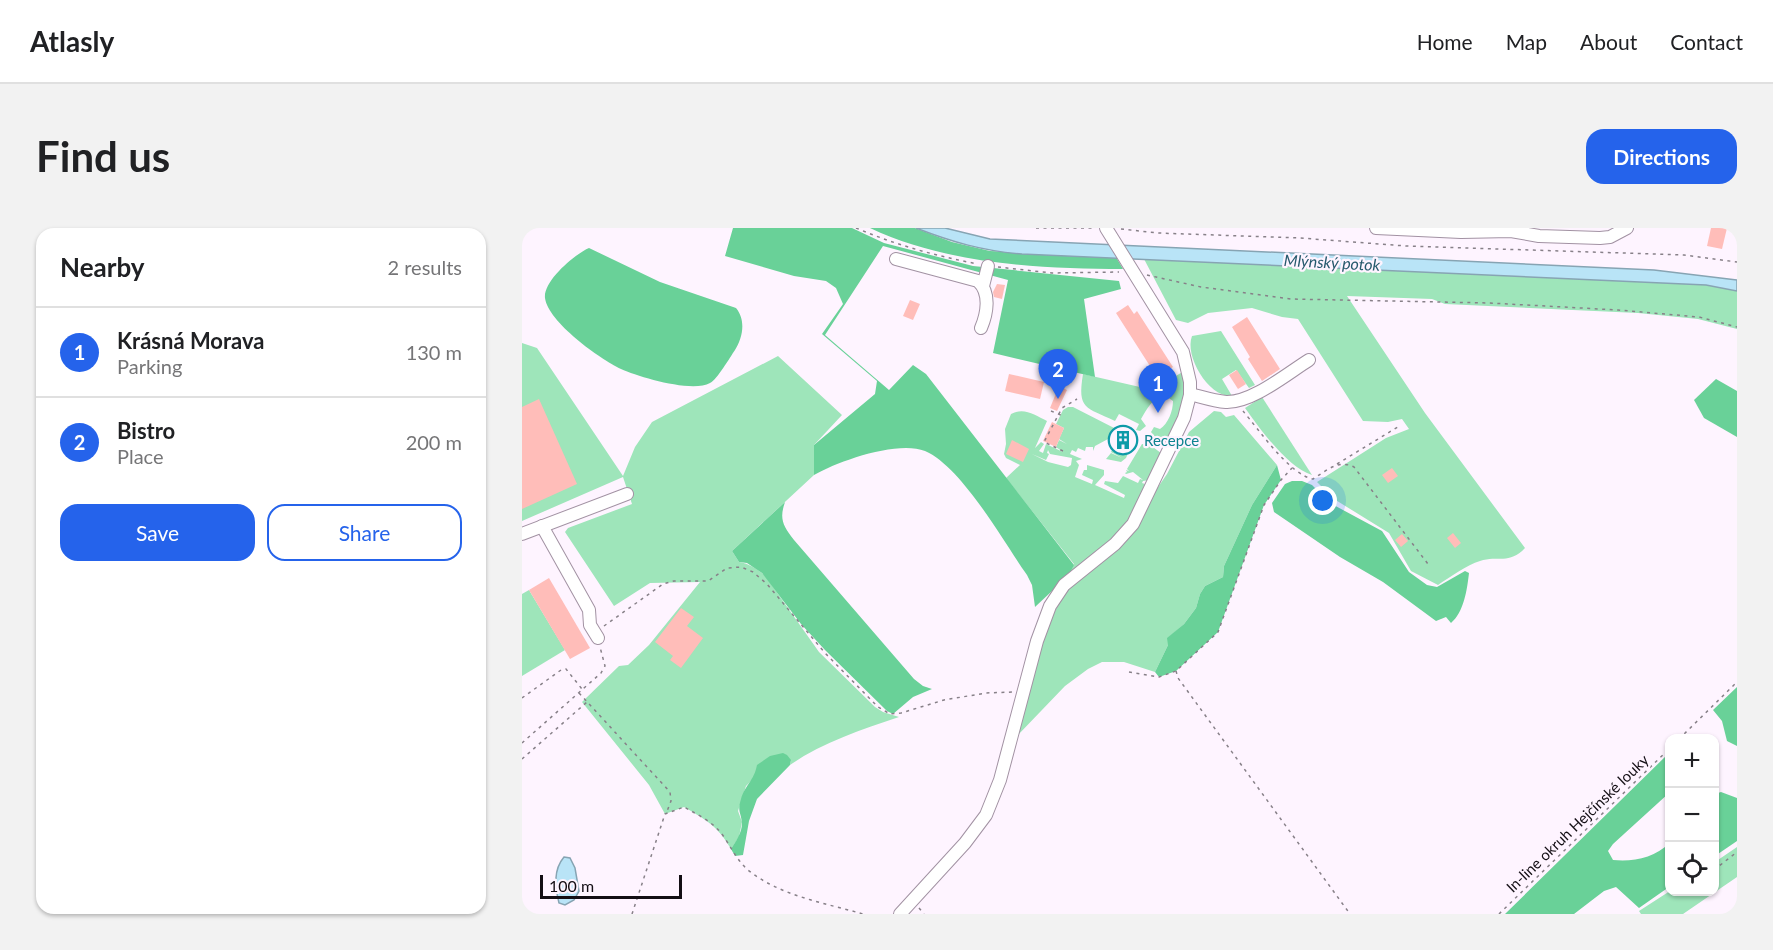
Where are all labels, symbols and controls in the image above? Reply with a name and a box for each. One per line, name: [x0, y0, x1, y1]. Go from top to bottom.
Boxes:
text: Atlasly: [30, 24, 114, 58]
text: Home: [1417, 29, 1473, 54]
text: Map: [1506, 29, 1547, 54]
text: About: [1580, 29, 1637, 54]
text: Contact: [1670, 29, 1743, 54]
button: Directions: [1586, 129, 1737, 184]
text: Find us: [36, 131, 170, 181]
water label: Mlýnský potok: [1283, 250, 1381, 274]
text: Nearby: [60, 251, 145, 283]
text: 2 results: [387, 255, 462, 279]
text: Krásná Morava: [117, 327, 264, 354]
text: 1: [74, 340, 85, 364]
text: 130 m: [406, 340, 462, 364]
pin: 2: [1038, 350, 1078, 399]
text: Parking: [117, 354, 182, 378]
pin: 1: [1138, 364, 1178, 413]
text: Bistro: [117, 417, 175, 444]
building icon: Recepce: [1107, 424, 1139, 456]
text: 2: [74, 430, 85, 454]
text: 200 m: [406, 430, 462, 454]
place label: Recepce: [1144, 431, 1199, 449]
text: Place: [117, 444, 164, 468]
your location: [1308, 486, 1337, 515]
button: Save: [60, 504, 255, 561]
button: Share: [267, 504, 462, 561]
map controls: [1665, 734, 1719, 896]
button: +: [1665, 734, 1719, 788]
street label: In-line okruh Hejčínské louky: [1502, 750, 1652, 896]
button: −: [1665, 788, 1719, 842]
button: locate: [1665, 842, 1719, 896]
scale bar: [540, 872, 682, 900]
text: 100 m: [549, 876, 594, 895]

